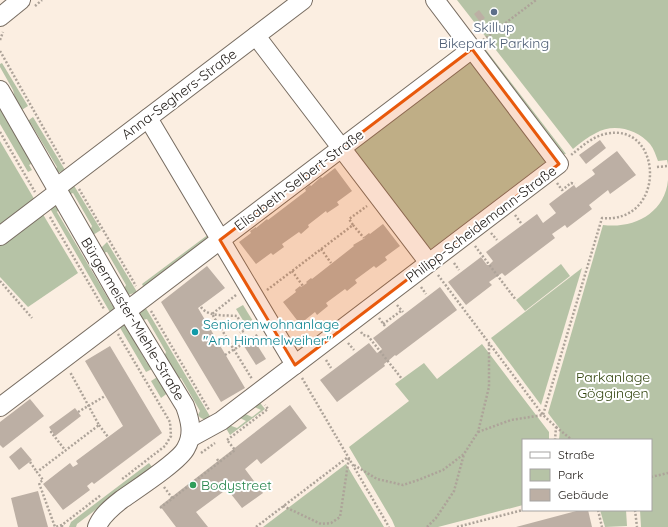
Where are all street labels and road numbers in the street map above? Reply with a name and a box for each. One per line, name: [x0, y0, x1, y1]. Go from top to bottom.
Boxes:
street label: Anna-Seghers-Straße: [118, 45, 240, 143]
street label: Elisabeth-Selbert-Straße: [231, 125, 367, 235]
street label: Philipp-Scheidemann-Straße: [402, 161, 560, 287]
street label: Bürgermeister-Miehle-Straße: [77, 234, 189, 404]

